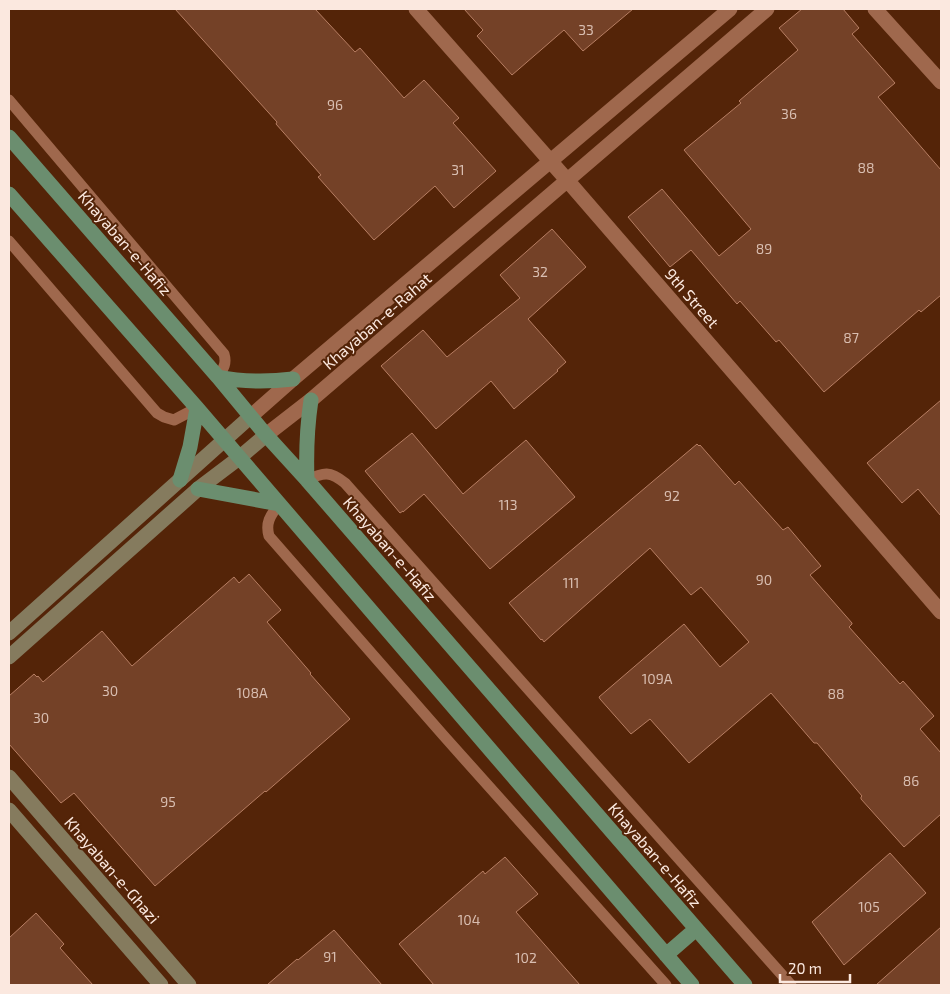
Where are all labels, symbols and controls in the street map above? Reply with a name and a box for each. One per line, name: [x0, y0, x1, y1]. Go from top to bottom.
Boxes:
house number: 33: [578, 21, 594, 38]
house number: 96: [327, 96, 343, 113]
house number: 36: [781, 105, 797, 122]
house number: 88: [858, 159, 875, 176]
house number: 31: [451, 161, 465, 178]
street label: Khayaban-e-Hafiz: [75, 187, 176, 299]
house number: 89: [756, 240, 772, 257]
house number: 32: [532, 263, 548, 280]
street label: 9th Street: [661, 264, 723, 331]
street label: Khayaban-e-Rahat: [318, 268, 435, 373]
house number: 87: [843, 329, 859, 346]
house number: 92: [664, 487, 680, 504]
street label: Khayaban-e-Hafiz: [340, 493, 441, 605]
house number: 113: [499, 496, 517, 513]
house number: 90: [756, 571, 772, 588]
house number: 111: [563, 574, 579, 591]
house number: 109A: [642, 670, 673, 687]
house number: 30: [102, 682, 118, 699]
house number: 108A: [236, 684, 268, 701]
house number: 88: [828, 685, 845, 702]
house number: 30: [33, 709, 49, 726]
house number: 86: [903, 772, 919, 789]
house number: 95: [160, 793, 176, 810]
street label: Khayaban-e-Hafiz: [605, 799, 706, 911]
street label: Khayaban-e-Ghazi: [61, 812, 164, 927]
house number: 105: [858, 898, 880, 915]
house number: 104: [458, 911, 480, 928]
house number: 91: [323, 948, 337, 965]
house number: 102: [515, 949, 537, 966]
scale bar: [780, 952, 850, 984]
text: 20 m: [788, 959, 822, 977]

